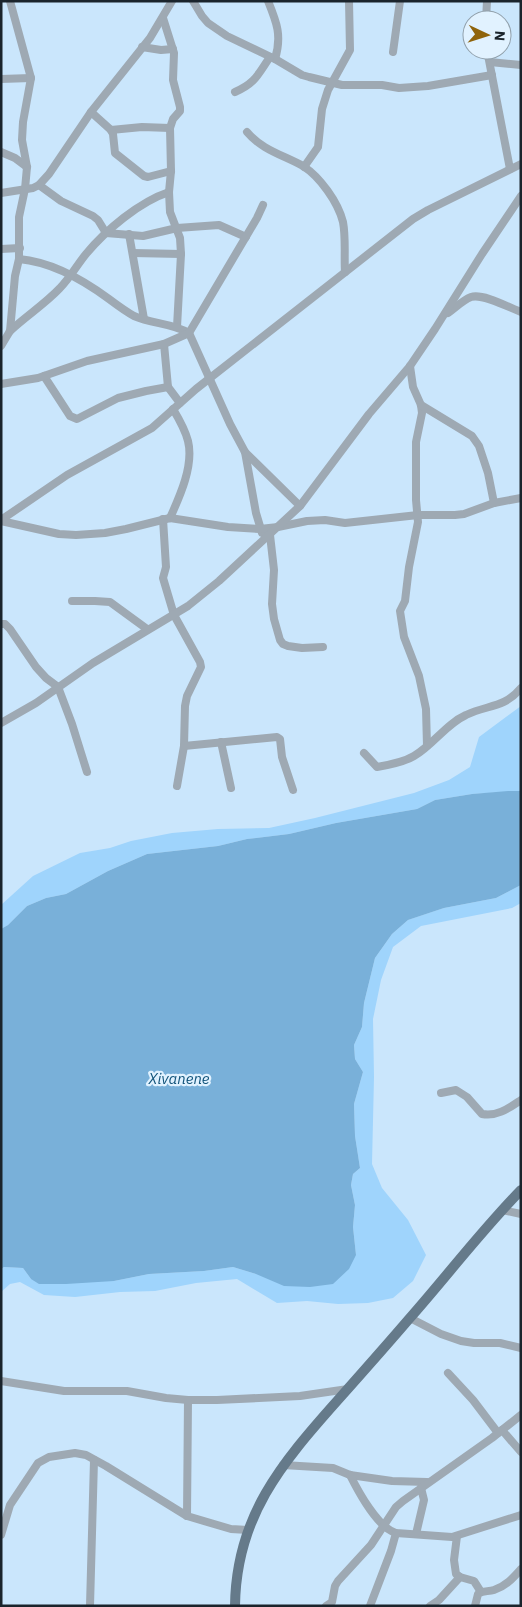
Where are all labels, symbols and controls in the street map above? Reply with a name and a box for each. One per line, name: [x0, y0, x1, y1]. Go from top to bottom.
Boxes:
north arrow: [462, 10, 512, 60]
text: N: [491, 30, 509, 42]
water label: Xivanene: [147, 1069, 210, 1088]

